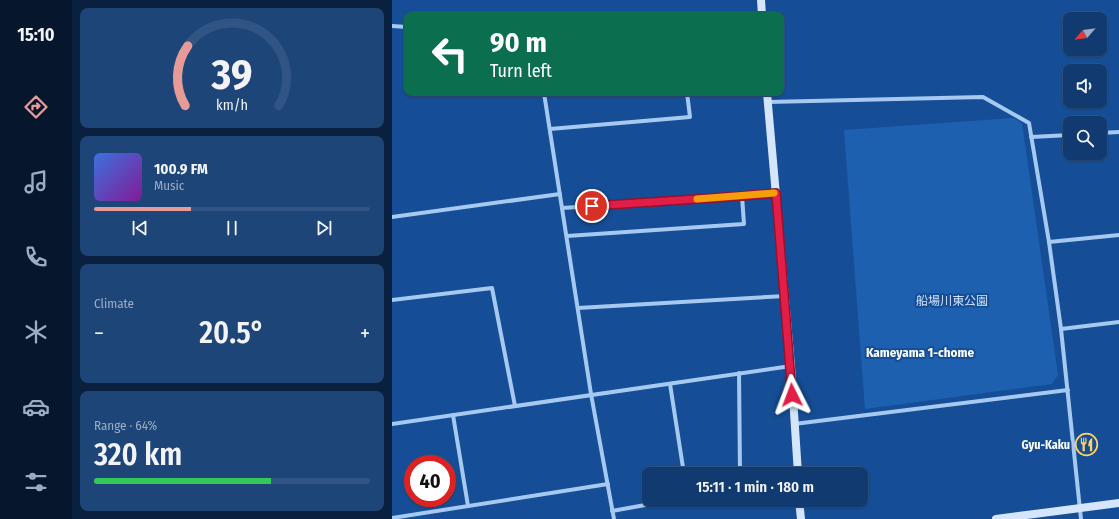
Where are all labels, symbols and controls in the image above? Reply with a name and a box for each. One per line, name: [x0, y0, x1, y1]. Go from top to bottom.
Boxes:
north arrow: [1063, 12, 1107, 56]
map controls: [1063, 12, 1107, 160]
text: 15:10: [17, 24, 55, 46]
text: 90 m: [490, 26, 547, 59]
icon: left: [424, 28, 476, 80]
text: 39: [211, 50, 252, 100]
text: Turn left: [490, 60, 552, 82]
button: sound: [1063, 64, 1107, 108]
icon: directions: [22, 93, 50, 121]
text: km/h: [216, 96, 248, 113]
button: search: [1063, 116, 1107, 160]
text: 100.9 FM: [154, 160, 208, 178]
icon: music: [22, 168, 50, 196]
text: Music: [154, 178, 184, 193]
pin: [575, 189, 609, 223]
icon: arrive: [581, 195, 603, 217]
icon: previous: [129, 217, 151, 239]
icon: pause: [221, 217, 243, 239]
icon: next: [313, 217, 335, 239]
icon: phone: [22, 243, 50, 271]
park label: 船場川東公園: [916, 294, 988, 308]
text: Climate: [94, 296, 134, 311]
text: 20.5°: [199, 315, 265, 351]
icon: climate: [22, 318, 50, 346]
text: −: [94, 320, 104, 347]
text: +: [360, 320, 370, 347]
district label: Kameyama 1-chome: [866, 345, 974, 360]
position arrow: [771, 374, 813, 416]
icon: car: [22, 393, 50, 421]
text: Range · 64%: [94, 418, 157, 433]
restaurant icon: Gyu-Kaku: [1073, 432, 1099, 458]
text: 320 km: [94, 437, 182, 473]
place label: Gyu-Kaku: [1021, 438, 1070, 452]
speed limit sign: 40: [404, 455, 456, 507]
icon: filters: [22, 468, 50, 496]
text: 15:11 · 1 min · 180 m: [696, 478, 814, 496]

